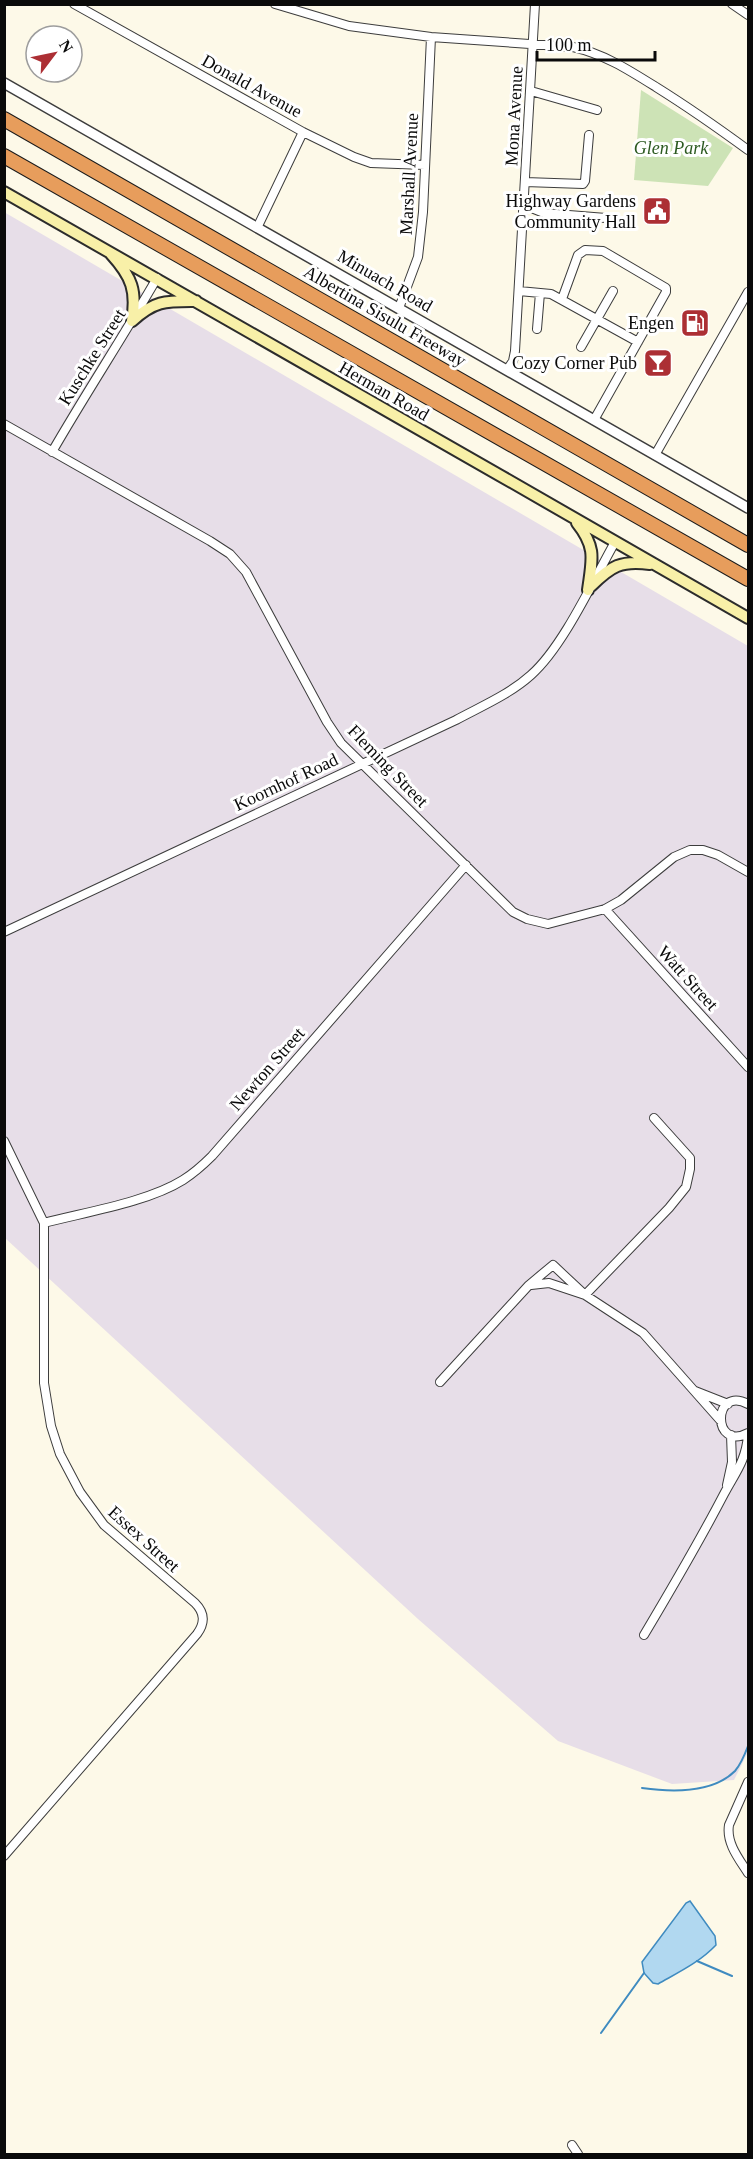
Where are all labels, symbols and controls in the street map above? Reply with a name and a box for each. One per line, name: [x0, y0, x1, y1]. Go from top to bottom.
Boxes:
north arrow: [24, 24, 84, 84]
scale bar: [537, 24, 656, 62]
text: 100 m: [546, 35, 592, 55]
text: N: [56, 37, 77, 56]
street label: Donald Avenue: [199, 50, 305, 122]
street label: Mona Avenue: [501, 65, 527, 167]
street label: Marshall Avenue: [396, 112, 422, 236]
park label: Glen Park: [634, 138, 709, 158]
place label: Highway Gardens Community Hall: [506, 191, 636, 232]
public building icon: Highway Gardens Community Hall: [641, 195, 673, 227]
street label: Minuach Road: [334, 246, 436, 316]
street label: Albertina Sisulu Freeway: [300, 261, 470, 371]
street label: Kuschke Street: [55, 305, 129, 409]
fuel station icon: Engen: [679, 307, 711, 339]
place label: Engen: [628, 313, 674, 333]
bar icon: Cozy Corner Pub: [642, 347, 674, 379]
place label: Cozy Corner Pub: [512, 353, 637, 373]
street label: Herman Road: [335, 357, 433, 425]
street label: Fleming Street: [344, 721, 432, 811]
street label: Koornhof Road: [231, 749, 341, 815]
street label: Watt Street: [654, 942, 722, 1014]
street label: Newton Street: [226, 1023, 308, 1115]
street label: Essex Street: [104, 1502, 184, 1576]

